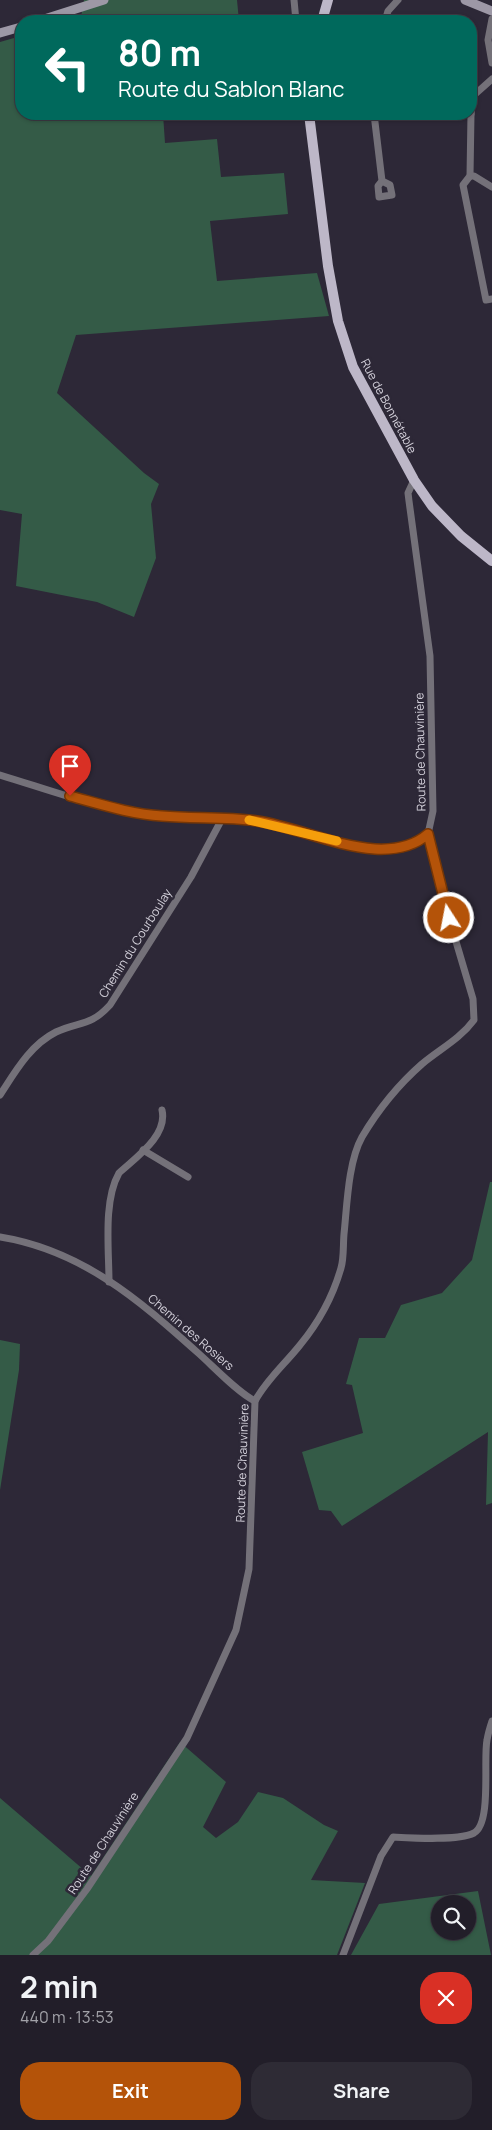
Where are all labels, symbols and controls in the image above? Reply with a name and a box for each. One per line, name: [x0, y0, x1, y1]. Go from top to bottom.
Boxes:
text: 80 m: [118, 29, 201, 77]
icon: left: [35, 35, 100, 100]
text: Route du Sablon Blanc: [118, 74, 345, 104]
street label: Rue de Bonnétable: [357, 356, 421, 456]
street label: Route de Chauvinière: [410, 692, 430, 812]
pin: [49, 745, 91, 796]
icon: arrive: [56, 752, 84, 780]
street label: Chemin du Courboulay: [95, 885, 176, 1001]
position arrow: [422, 891, 474, 943]
street label: Chemin des Rosiers: [144, 1290, 238, 1374]
street label: Route de Chauvinière: [231, 1403, 253, 1523]
street label: Route de Chauvinière: [63, 1789, 143, 1897]
map controls: [431, 1895, 476, 1940]
button: search: [431, 1895, 476, 1940]
text: 2 min: [20, 1966, 98, 2007]
button: close: [420, 1972, 472, 2024]
text: 440 m · 13:53: [20, 2006, 114, 2028]
button: Exit: [20, 2062, 241, 2120]
button: Share: [251, 2062, 472, 2120]

